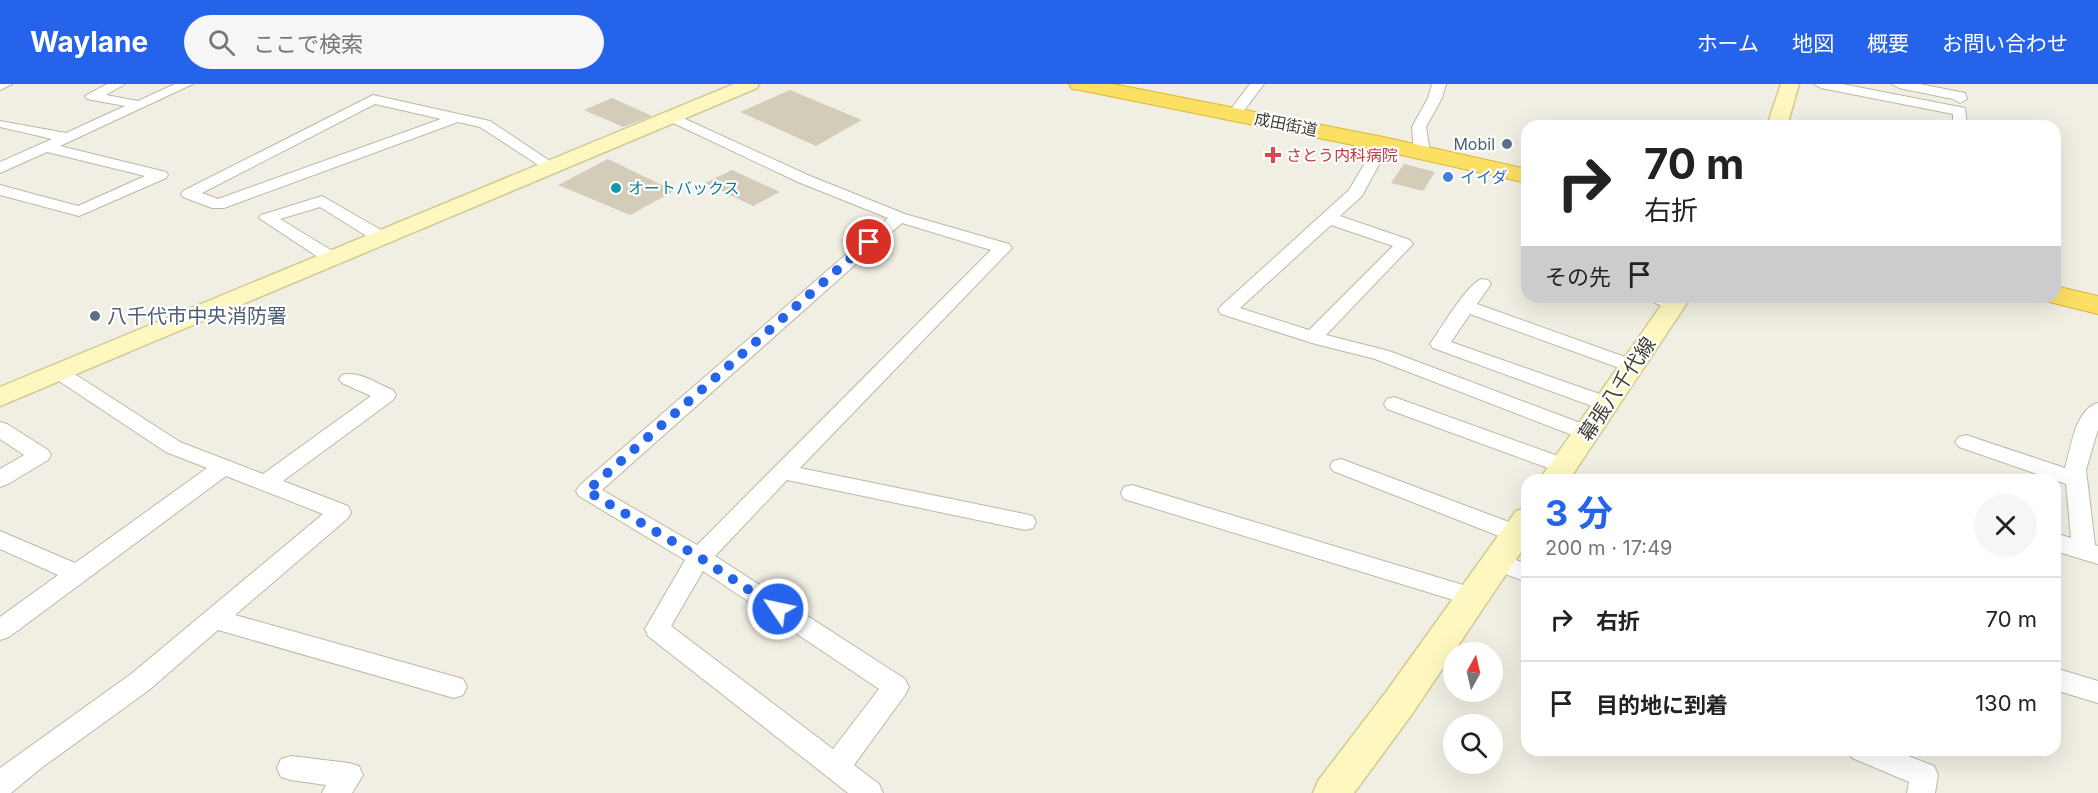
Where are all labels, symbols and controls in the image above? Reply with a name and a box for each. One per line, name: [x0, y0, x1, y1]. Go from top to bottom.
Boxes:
search box: [184, 15, 604, 69]
text: Waylane: [30, 25, 148, 59]
icon: search: [205, 26, 238, 59]
text: ここで検索: [253, 31, 363, 57]
text: ホーム: [1697, 31, 1759, 56]
text: 地図: [1792, 31, 1834, 56]
text: 概要: [1867, 31, 1909, 56]
text: お問い合わせ: [1942, 31, 2068, 56]
street label: 成田街道: [1253, 108, 1319, 140]
place label: Mobil: [1453, 134, 1495, 154]
marker: Mobil: [1500, 137, 1514, 151]
text: 70 m: [1644, 138, 1744, 189]
icon: right: [1545, 144, 1623, 222]
place label: さとう内科病院: [1286, 145, 1398, 165]
marker: さとう内科病院: [1264, 146, 1282, 164]
place label: イイダ: [1460, 167, 1507, 187]
marker: イイダ: [1441, 170, 1455, 184]
place label: オートバックス: [628, 178, 740, 198]
marker: オートバックス: [609, 181, 623, 195]
text: 右折: [1644, 194, 1698, 227]
pin: [843, 216, 894, 267]
icon: arrive: [852, 225, 885, 258]
icon: arrive: [1623, 258, 1656, 291]
text: その先: [1545, 264, 1611, 290]
place label: 八千代市中央消防署: [107, 304, 287, 328]
marker: 八千代市中央消防署: [88, 309, 102, 323]
street label: 幕張八千代線: [1573, 333, 1661, 445]
text: 3 分: [1545, 491, 1613, 535]
button: close: [1974, 494, 2037, 557]
text: 200 m · 17:49: [1545, 536, 1672, 560]
position arrow: [746, 577, 810, 641]
icon: right: [1545, 603, 1578, 636]
text: 70 m: [1986, 606, 2037, 632]
text: 右折: [1596, 608, 1640, 634]
north arrow: [1443, 642, 1503, 702]
map controls: [1443, 642, 1503, 774]
icon: arrive: [1545, 687, 1578, 720]
text: 130 m: [1975, 690, 2037, 716]
text: 目的地に到着: [1596, 692, 1728, 718]
button: search: [1443, 714, 1503, 774]

